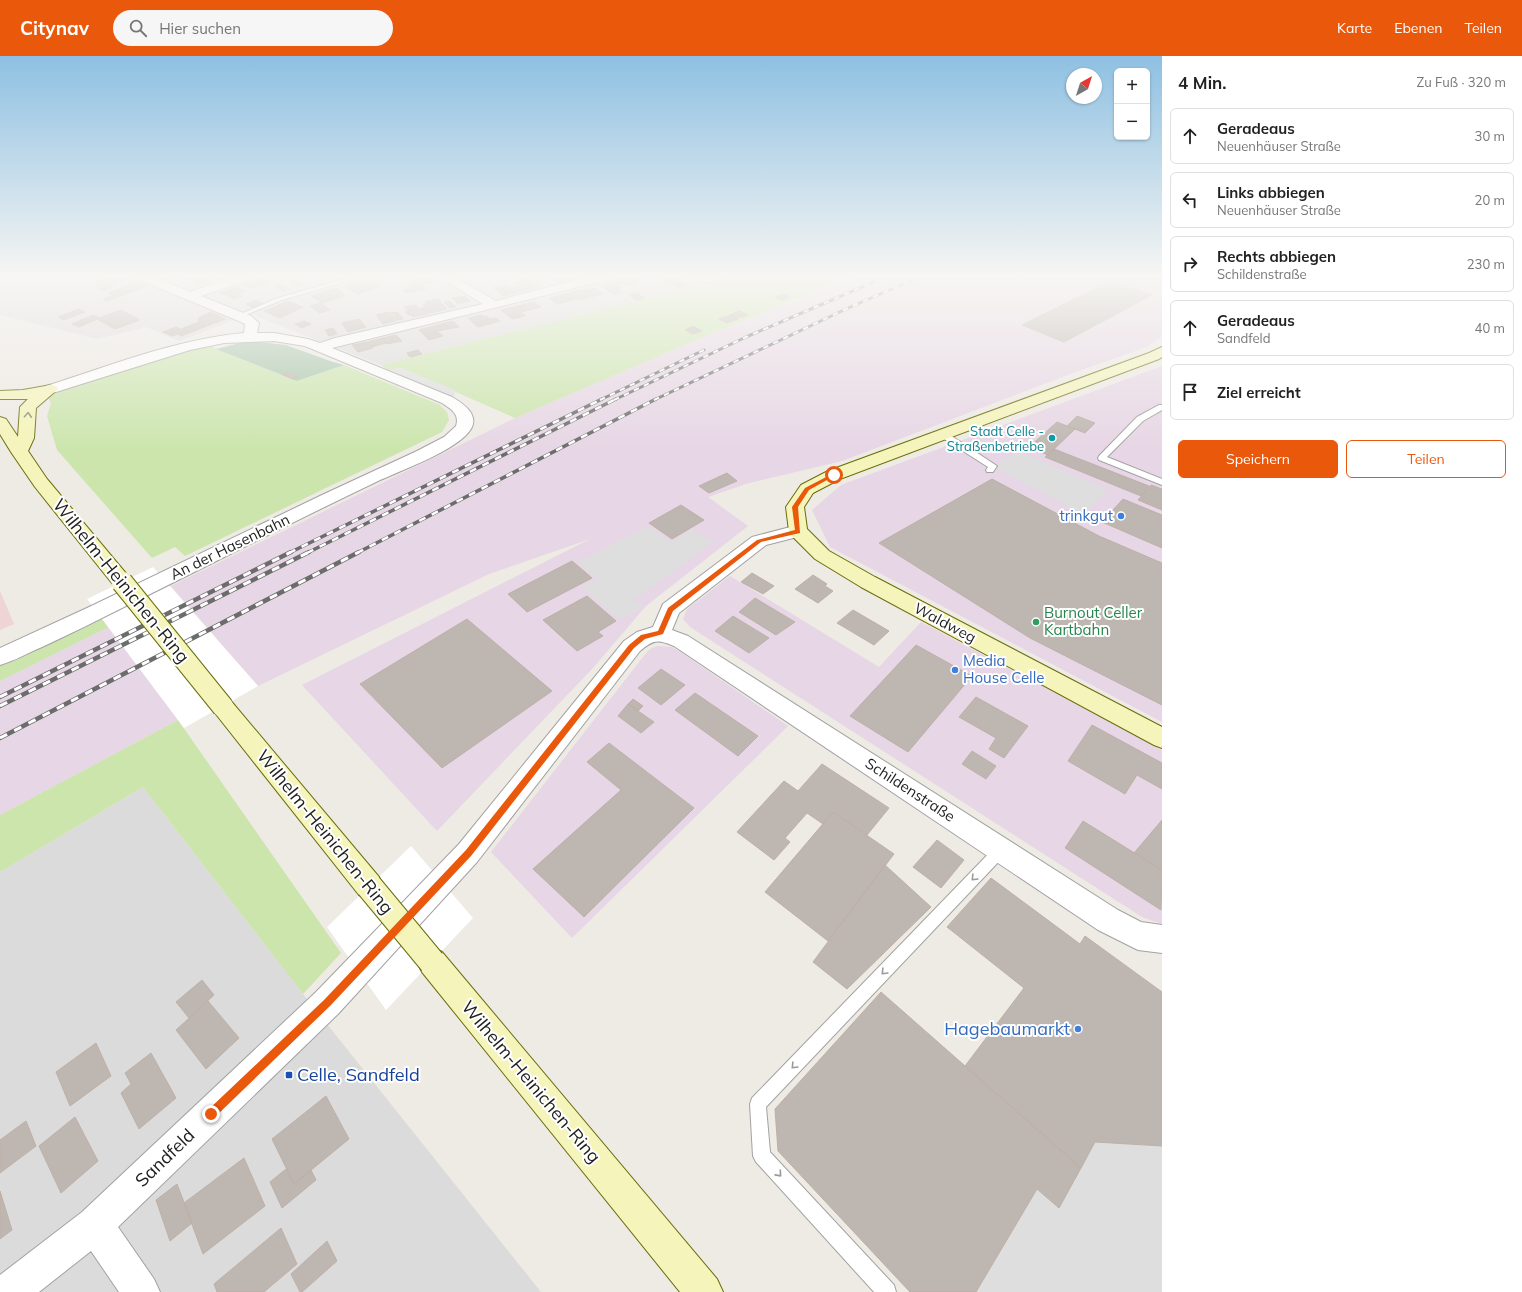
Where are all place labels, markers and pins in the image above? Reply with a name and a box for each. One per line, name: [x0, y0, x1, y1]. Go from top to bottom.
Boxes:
place label: Stadt Celle - Straßenbetriebe: [947, 423, 1044, 454]
marker: Stadt Celle - Straßenbetriebe: [1047, 433, 1057, 443]
place label: trinkgut: [1059, 506, 1113, 525]
marker: trinkgut: [1116, 511, 1126, 521]
place label: Burnout Celler Kartbahn: [1044, 603, 1143, 639]
marker: Burnout Celler Kartbahn: [1031, 617, 1041, 627]
place label: Media House Celle: [963, 651, 1044, 687]
marker: Media House Celle: [950, 665, 960, 675]
place label: Hagebaumarkt: [944, 1017, 1070, 1040]
marker: Hagebaumarkt: [1073, 1024, 1083, 1034]
place label: Celle, Sandfeld: [297, 1063, 420, 1086]
marker: Celle, Sandfeld: [284, 1070, 294, 1080]

